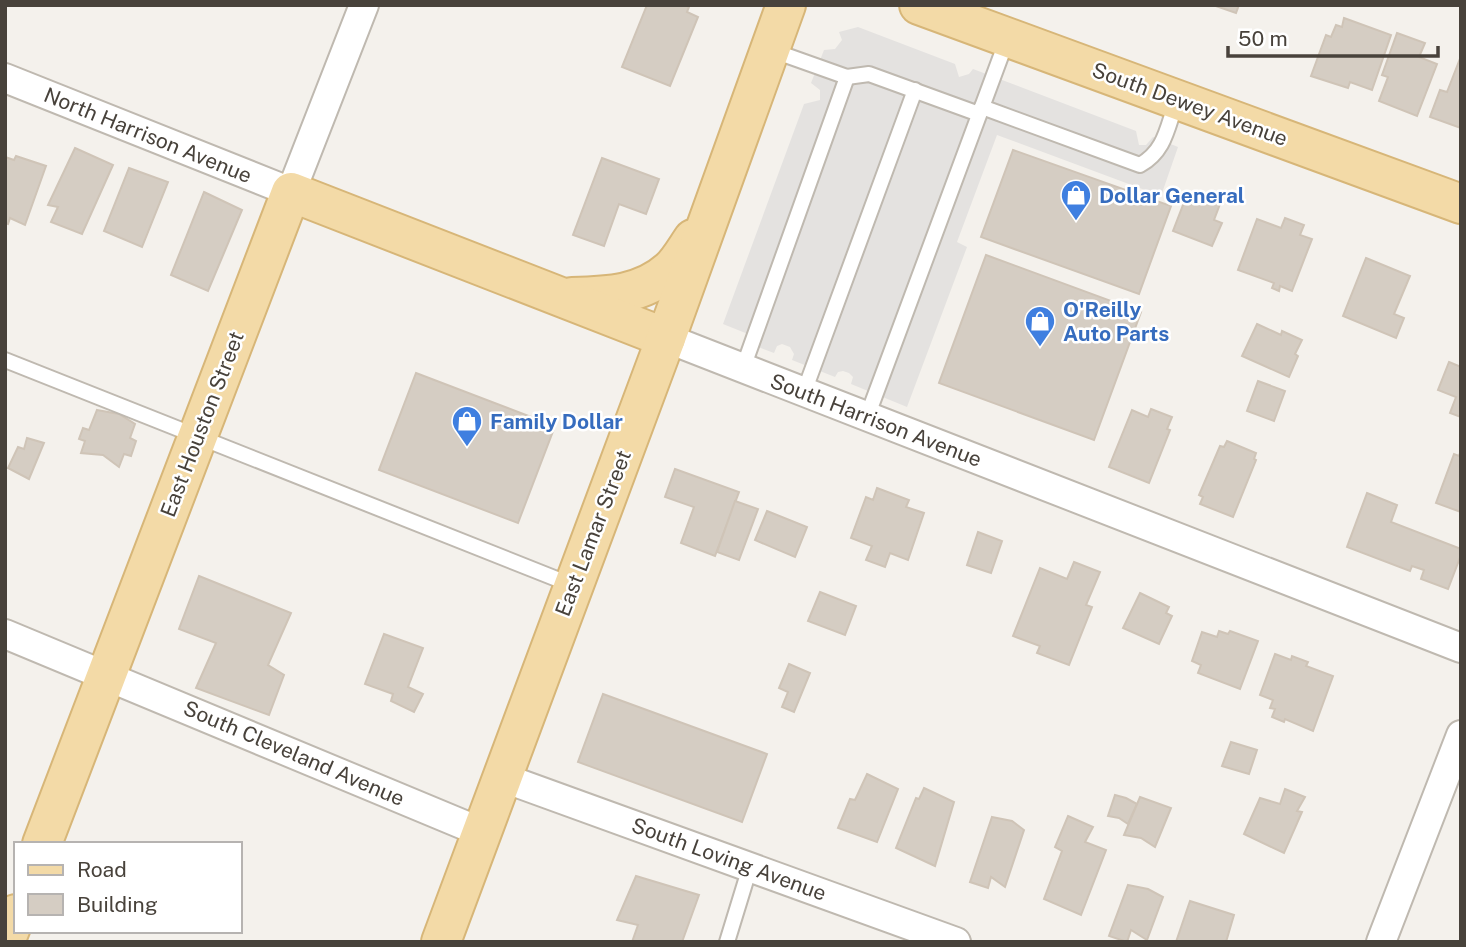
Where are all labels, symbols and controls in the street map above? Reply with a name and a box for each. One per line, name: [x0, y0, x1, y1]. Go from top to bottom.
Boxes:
scale bar: [1228, 14, 1438, 58]
text: 50 m: [1238, 26, 1288, 51]
street label: South Dewey Avenue: [1089, 57, 1291, 151]
street label: North Harrison Avenue: [40, 82, 256, 188]
shop icon: Dollar General: [1059, 178, 1093, 222]
place label: Dollar General: [1099, 183, 1245, 208]
place label: O'Reilly Auto Parts: [1063, 297, 1169, 346]
shop icon: O'Reilly Auto Parts: [1023, 304, 1057, 348]
street label: East Houston Street: [155, 328, 249, 520]
street label: South Harrison Avenue: [767, 368, 985, 472]
shop icon: Family Dollar: [450, 404, 484, 448]
place label: Family Dollar: [490, 409, 623, 434]
street label: East Lamar Street: [550, 446, 636, 620]
street label: South Cleveland Avenue: [180, 695, 408, 811]
street label: South Loving Avenue: [628, 812, 830, 906]
legend: [14, 842, 242, 933]
text: Road: [77, 857, 127, 882]
text: Building: [77, 892, 158, 917]

